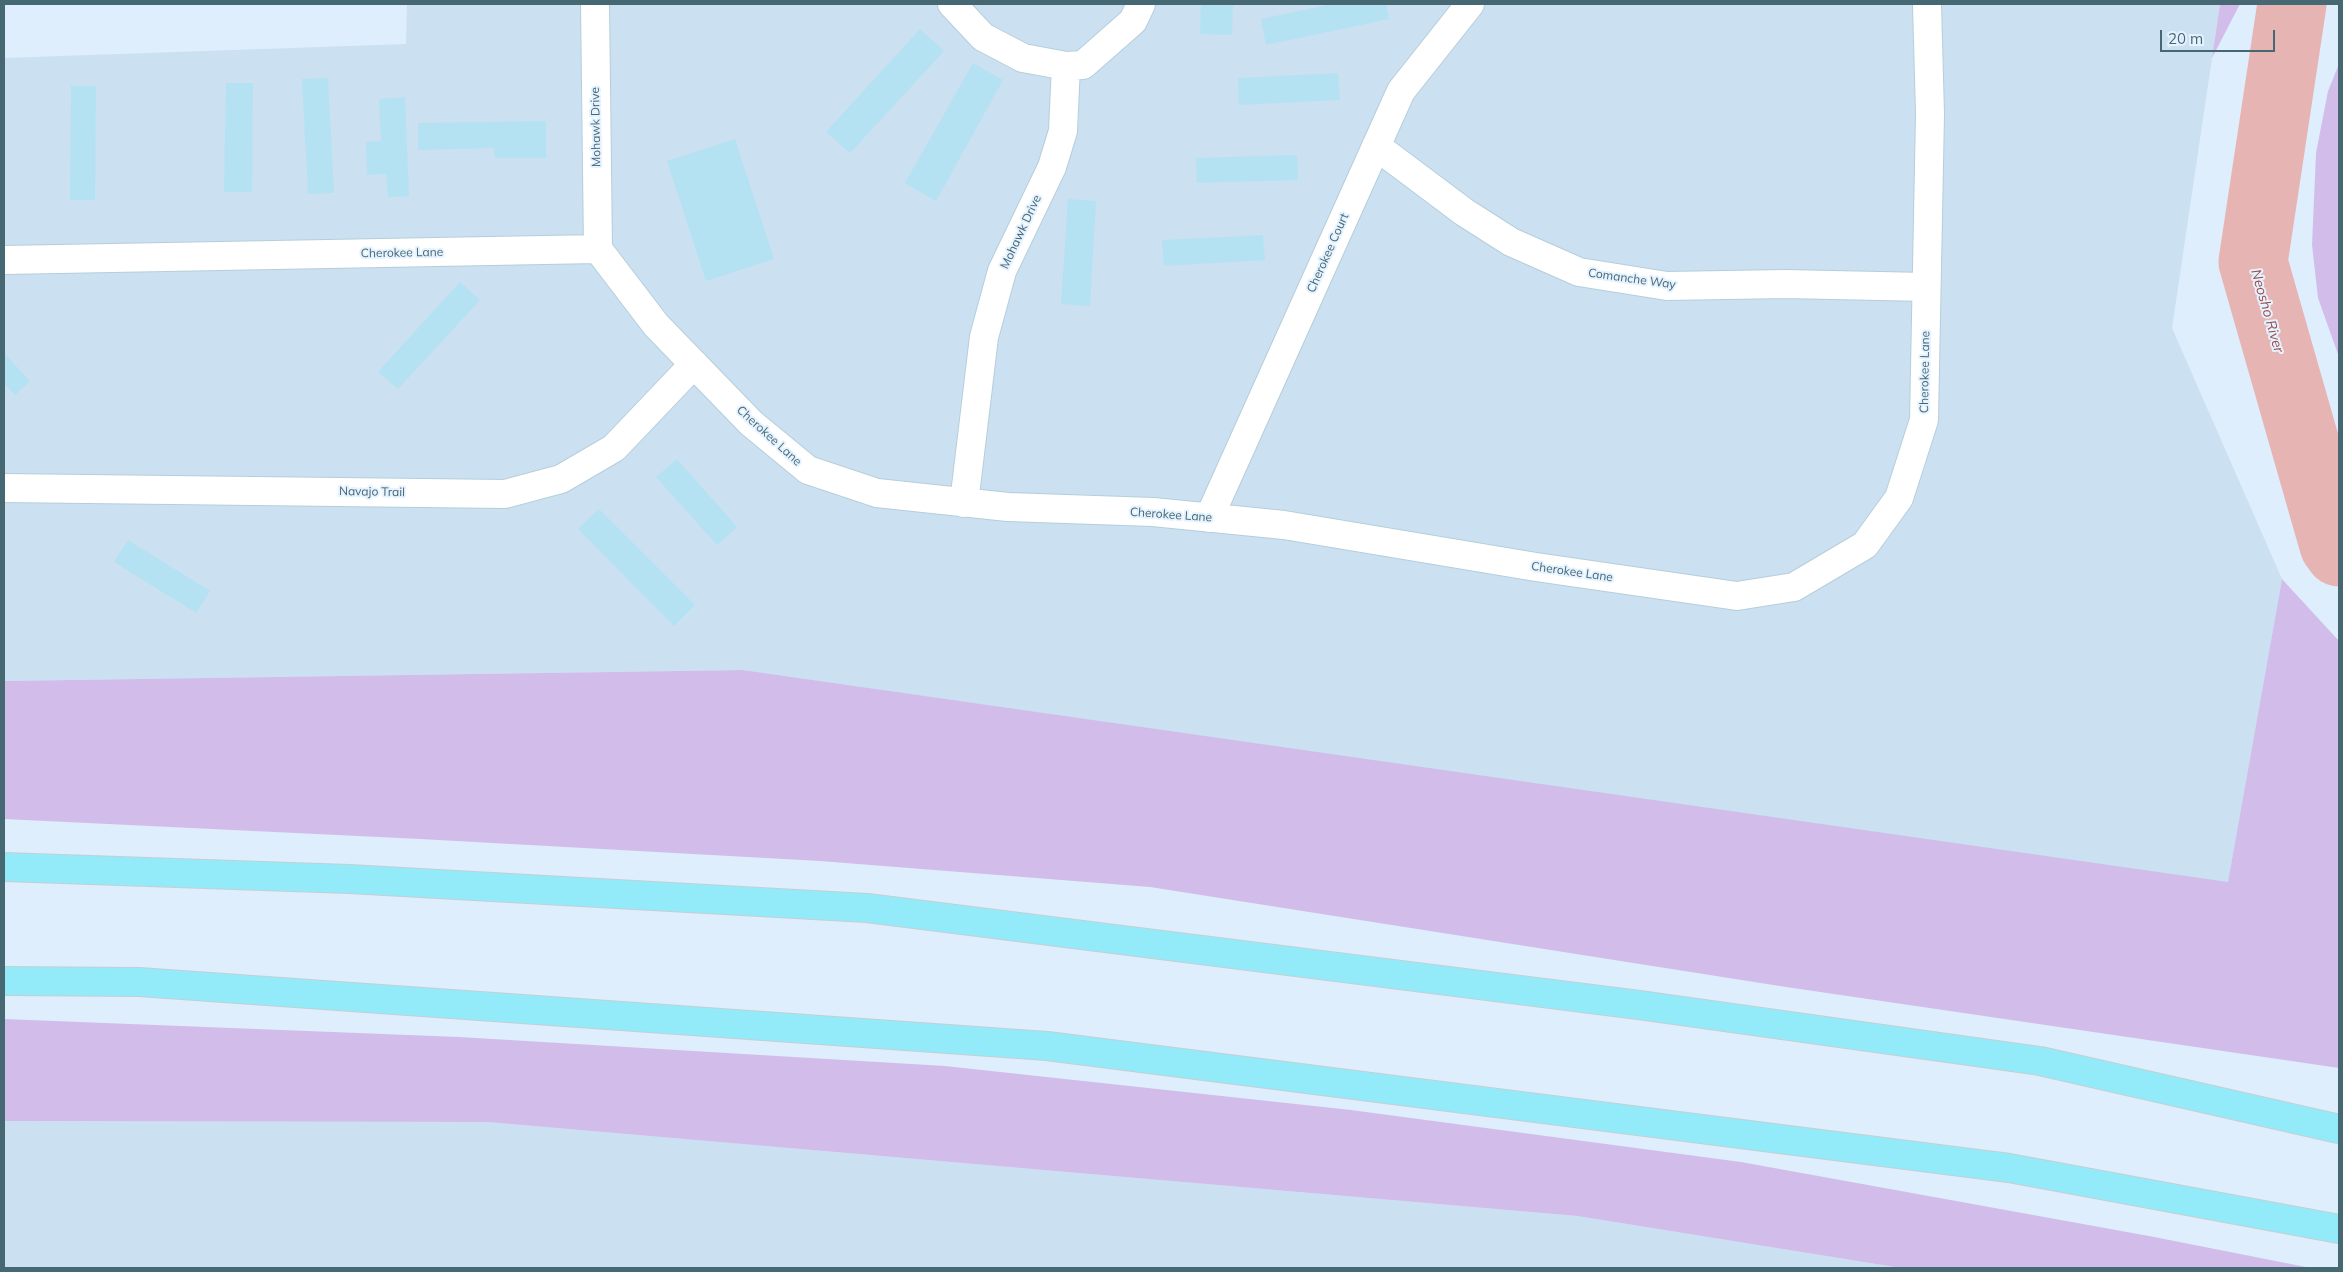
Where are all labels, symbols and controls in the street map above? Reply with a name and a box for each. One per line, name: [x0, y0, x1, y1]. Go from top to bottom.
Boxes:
scale bar: [2163, 20, 2278, 52]
text: 20 m: [2168, 29, 2203, 48]
street label: Mohawk Drive: [588, 87, 604, 167]
street label: Mohawk Drive: [998, 193, 1044, 271]
street label: Cherokee Court: [1304, 211, 1352, 295]
street label: Cherokee Lane: [361, 245, 443, 261]
street label: Comanche Way: [1587, 266, 1677, 292]
water label: Neosho River: [2247, 267, 2287, 355]
street label: Cherokee Lane: [1917, 331, 1933, 413]
street label: Cherokee Lane: [734, 403, 804, 469]
street label: Navajo Trail: [339, 484, 405, 500]
street label: Cherokee Lane: [1129, 505, 1213, 525]
street label: Cherokee Lane: [1530, 559, 1614, 585]

